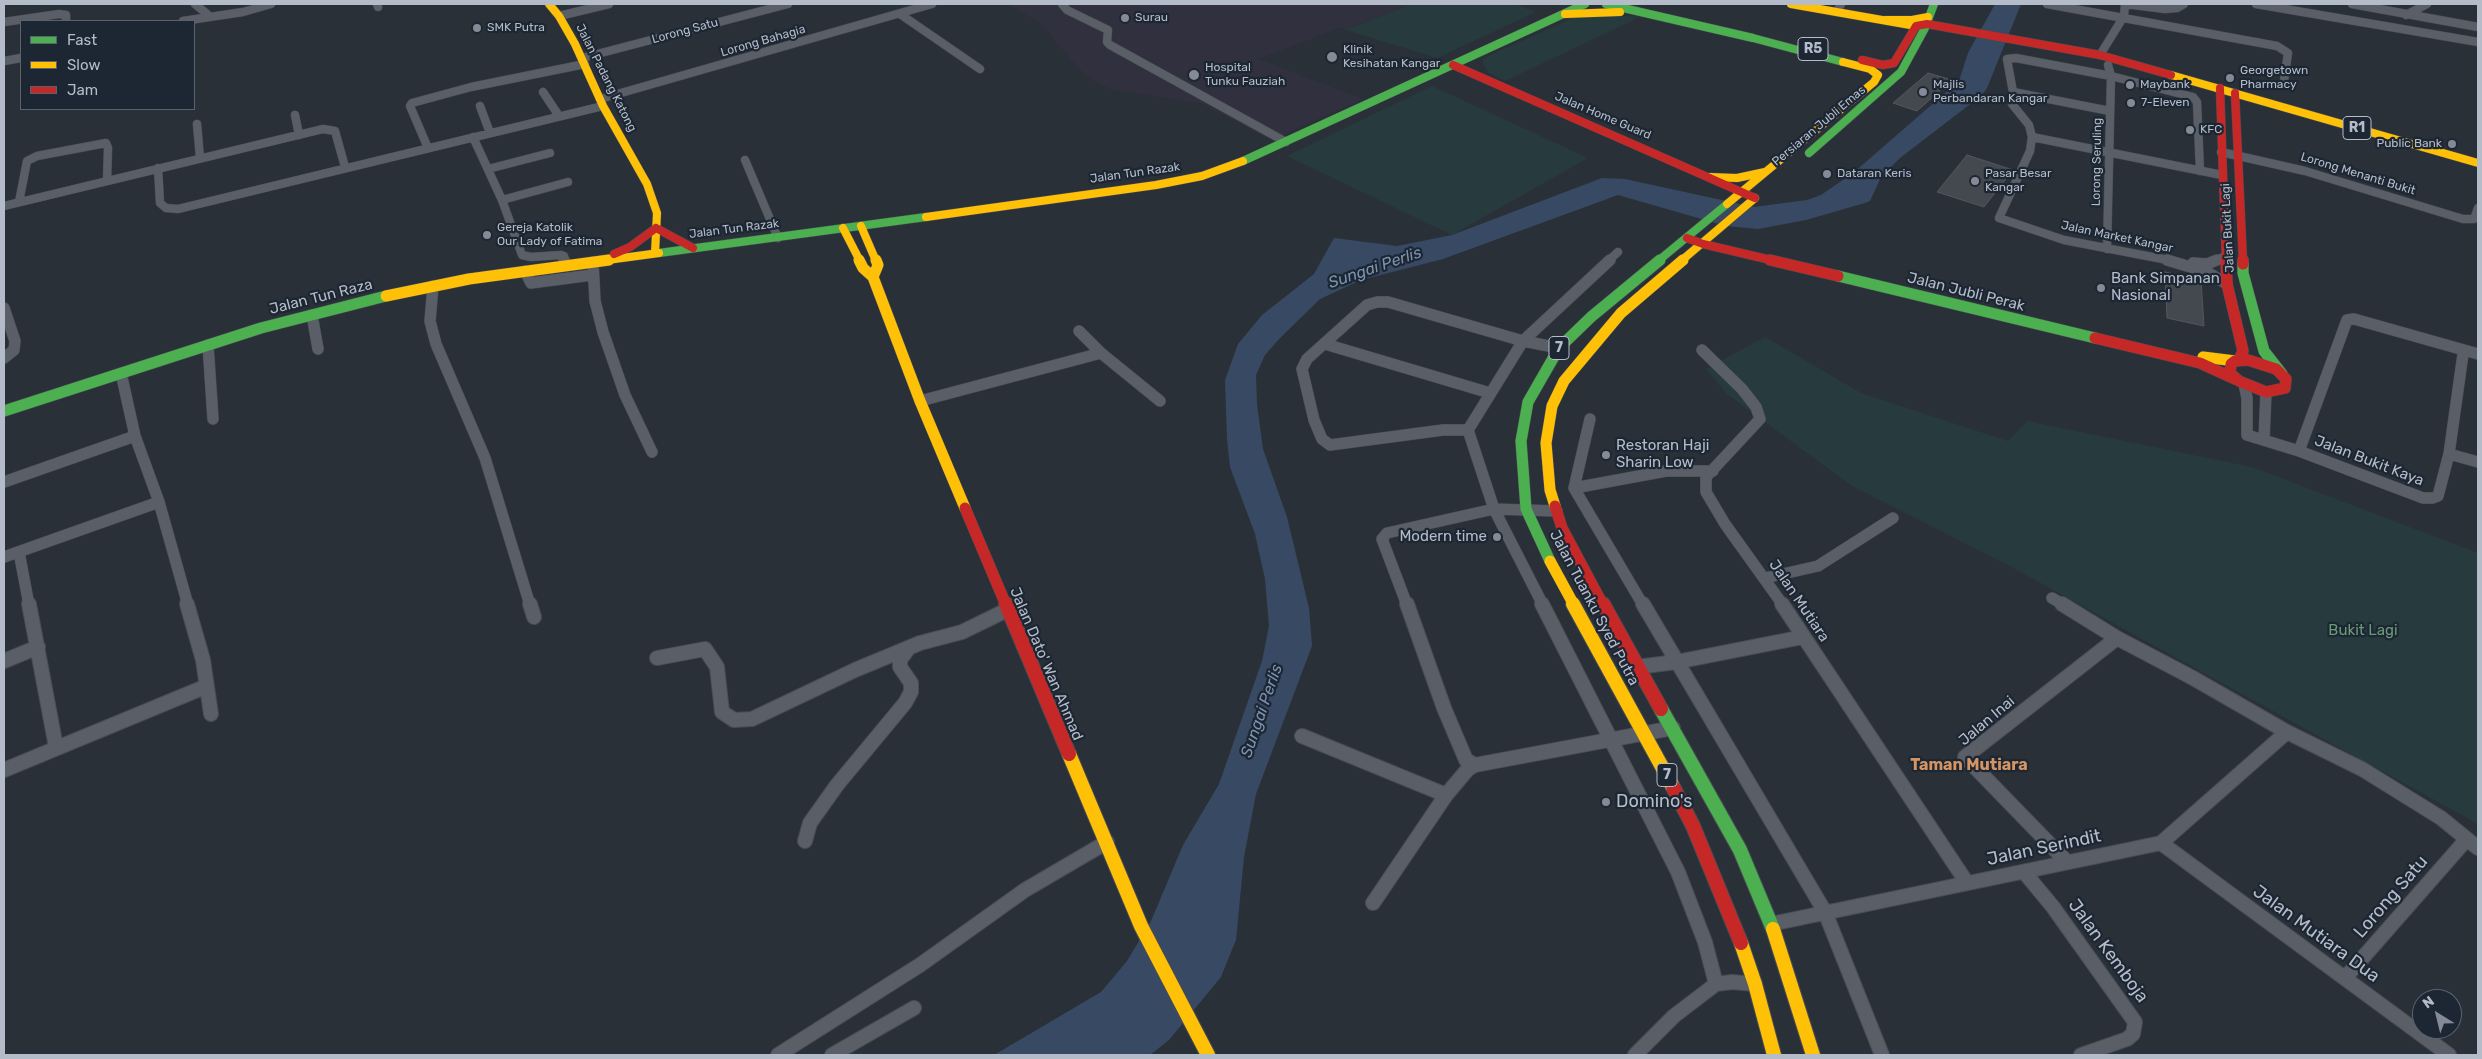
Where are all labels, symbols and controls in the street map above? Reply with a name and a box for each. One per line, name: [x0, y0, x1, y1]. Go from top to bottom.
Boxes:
place label: Surau: [1135, 11, 1168, 25]
marker: Surau: [1119, 12, 1131, 24]
street label: Lorong Satu: [650, 15, 720, 47]
legend: [20, 20, 195, 110]
place label: SMK Putra: [487, 21, 545, 35]
marker: SMK Putra: [471, 22, 483, 34]
street label: Jalan Padang Katong: [573, 22, 639, 134]
street label: Lorong Bahagia: [719, 22, 807, 60]
text: Fast: [67, 31, 97, 49]
road number: R5: [1798, 38, 1828, 61]
place label: Klinik Kesihatan Kangar: [1343, 43, 1440, 71]
marker: Klinik Kesihatan Kangar: [1325, 50, 1339, 64]
text: Slow: [67, 56, 100, 74]
place label: Hospital Tunku Fauziah: [1205, 61, 1285, 89]
place label: Georgetown Pharmacy: [2240, 64, 2308, 92]
marker: Hospital Tunku Fauziah: [1187, 68, 1201, 82]
marker: Georgetown Pharmacy: [2224, 72, 2236, 84]
place label: Majlis Perbandaran Kangar: [1933, 78, 2047, 106]
place label: Maybank: [2140, 78, 2190, 92]
marker: Maybank: [2124, 79, 2136, 91]
text: Jam: [67, 81, 98, 99]
street label: Persiaran Jubli Emas: [1769, 83, 1869, 169]
marker: Majlis Perbandaran Kangar: [1917, 86, 1929, 98]
street label: Jalan Home Guard: [1553, 89, 1653, 143]
place label: 7-Eleven: [2141, 96, 2190, 110]
marker: 7-Eleven: [2125, 97, 2137, 109]
road number: R1: [2343, 116, 2371, 140]
street label: Lorong Seruling: [2089, 118, 2105, 206]
place label: KFC: [2200, 123, 2222, 137]
marker: KFC: [2184, 124, 2196, 136]
place label: Public Bank: [2376, 137, 2442, 151]
marker: Public Bank: [2446, 138, 2458, 150]
street label: Lorong Menanti Bukit: [2299, 150, 2417, 198]
street label: Jalan Tun Razak: [1089, 160, 1181, 186]
place label: Dataran Keris: [1837, 167, 1912, 181]
place label: Pasar Besar Kangar: [1985, 167, 2051, 195]
marker: Dataran Keris: [1821, 168, 1833, 180]
marker: Pasar Besar Kangar: [1969, 175, 1981, 187]
street label: Jalan Bukit Lagi: [2218, 183, 2238, 273]
street label: Jalan Tun Razak: [688, 216, 780, 242]
street label: Jalan Market Kangar: [2060, 218, 2174, 256]
place label: Gereja Katolik Our Lady of Fatima: [497, 221, 602, 249]
marker: Gereja Katolik Our Lady of Fatima: [481, 229, 493, 241]
water label: Sungai Perlis: [1326, 243, 1424, 293]
street label: Jalan Jubli Perak: [1905, 269, 2027, 315]
place label: Bank Simpanan Nasional: [2111, 270, 2220, 305]
street label: Jalan Tun Raza: [268, 275, 374, 319]
marker: Bank Simpanan Nasional: [2095, 282, 2107, 294]
road number: 7: [1549, 336, 1569, 359]
street label: Jalan Bukit Kaya: [2312, 432, 2426, 490]
place label: Restoran Haji Sharin Low: [1616, 437, 1709, 472]
marker: Restoran Haji Sharin Low: [1600, 449, 1612, 461]
street label: Jalan Tuanku Syed Putra: [1545, 527, 1643, 689]
place label: Modern time: [1399, 528, 1487, 546]
marker: Modern time: [1491, 531, 1503, 543]
street label: Jalan Mutiara: [1765, 557, 1833, 645]
street label: Jalan Dato' Wan Ahmad: [1006, 585, 1086, 743]
park label: Bukit Lagi: [2328, 622, 2398, 640]
water label: Sungai Perlis: [1237, 662, 1287, 760]
street label: Jalan Inai: [1955, 692, 2019, 750]
district label: Taman Mutiara: [1910, 755, 2028, 775]
road number: 7: [1657, 764, 1677, 786]
place label: Domino's: [1616, 791, 1693, 813]
marker: Domino's: [1600, 796, 1612, 808]
street label: Jalan Serindit: [1985, 825, 2103, 871]
street label: Lorong Satu: [2349, 851, 2433, 943]
street label: Jalan Mutiara Dua: [2248, 881, 2384, 987]
street label: Jalan Kemboja: [2063, 895, 2153, 1007]
north arrow: [2412, 989, 2462, 1039]
text: N: [2419, 992, 2438, 1012]

